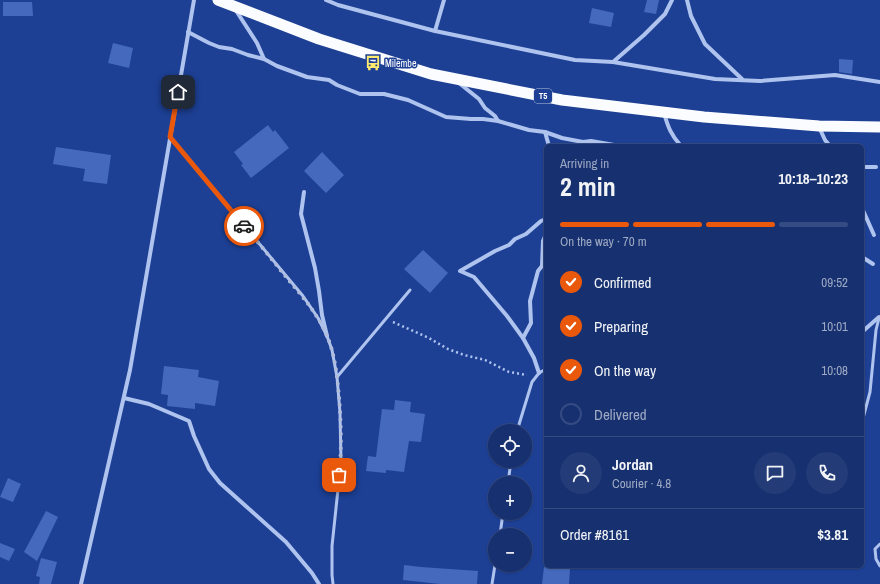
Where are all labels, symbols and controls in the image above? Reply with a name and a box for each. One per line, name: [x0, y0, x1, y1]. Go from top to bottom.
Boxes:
bus stop icon: Milembe: [364, 54, 382, 72]
place label: Milembe: [385, 57, 417, 70]
pin: [161, 75, 195, 109]
icon: home: [167, 81, 189, 103]
road number: T5: [534, 89, 552, 103]
text: Arriving in: [560, 155, 609, 172]
text: 10:18–10:23: [778, 168, 848, 189]
text: 2 min: [560, 169, 616, 204]
courier: [224, 206, 264, 246]
icon: car: [233, 215, 255, 237]
text: On the way · 70 m: [560, 233, 647, 250]
icon: check: [560, 271, 582, 293]
text: Confirmed: [594, 272, 651, 293]
text: 09:52: [821, 274, 848, 291]
icon: check: [560, 315, 582, 337]
text: Preparing: [594, 316, 648, 337]
text: 10:01: [821, 318, 848, 335]
icon: check: [560, 359, 582, 381]
text: On the way: [594, 360, 656, 381]
text: 10:08: [821, 362, 848, 379]
text: Delivered: [594, 404, 647, 425]
map controls: [488, 424, 532, 572]
button: locate: [488, 424, 532, 468]
button: person: [560, 452, 602, 494]
button: chat: [754, 452, 796, 494]
button: phone: [806, 452, 848, 494]
text: Jordan: [612, 454, 653, 475]
pin: [322, 458, 356, 492]
icon: bag: [328, 464, 350, 486]
text: Courier · 4.8: [612, 475, 671, 492]
button: +: [488, 476, 532, 520]
text: Order #8161: [560, 524, 629, 545]
text: $3.81: [817, 524, 848, 545]
button: −: [488, 528, 532, 572]

